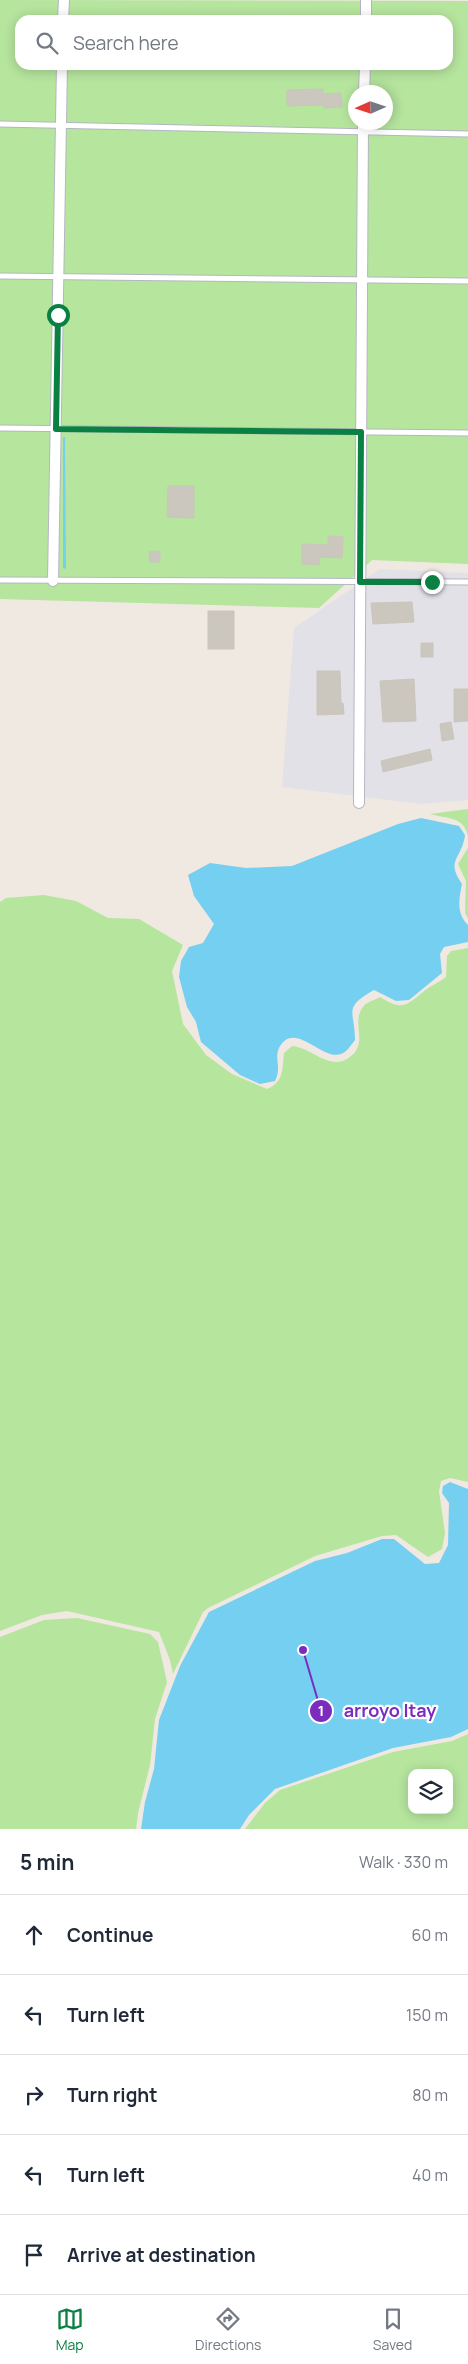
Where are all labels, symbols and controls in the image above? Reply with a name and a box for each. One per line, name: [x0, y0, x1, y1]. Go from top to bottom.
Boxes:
search box: [15, 15, 453, 70]
icon: search: [33, 29, 61, 57]
text: Search here: [73, 30, 179, 56]
north arrow: [348, 85, 393, 130]
route start: [47, 304, 70, 327]
route end: [421, 571, 444, 594]
callout: arroyo Itay: [309, 1695, 446, 1728]
text: arroyo Itay: [344, 1698, 436, 1722]
text: 1: [318, 1700, 324, 1721]
map controls: [408, 1769, 453, 1814]
button: layers: [408, 1769, 453, 1814]
text: 5 min: [20, 1848, 74, 1876]
text: Walk · 330 m: [359, 1851, 448, 1873]
icon: ahead: [20, 1921, 48, 1949]
text: Continue: [67, 1922, 153, 1948]
text: 60 m: [412, 1924, 448, 1946]
icon: left: [20, 2001, 48, 2029]
text: Turn left: [67, 2002, 145, 2028]
text: 150 m: [406, 2004, 448, 2026]
icon: right: [20, 2081, 48, 2109]
text: Turn right: [67, 2082, 157, 2108]
text: 80 m: [412, 2084, 448, 2106]
icon: left: [20, 2161, 48, 2189]
text: Turn left: [67, 2162, 145, 2188]
text: 40 m: [412, 2164, 448, 2186]
icon: arrive: [20, 2241, 48, 2269]
text: Arrive at destination: [67, 2242, 256, 2268]
tab: Map: [56, 2305, 84, 2354]
tab: Directions: [195, 2305, 261, 2354]
tab: Saved: [373, 2305, 412, 2354]

